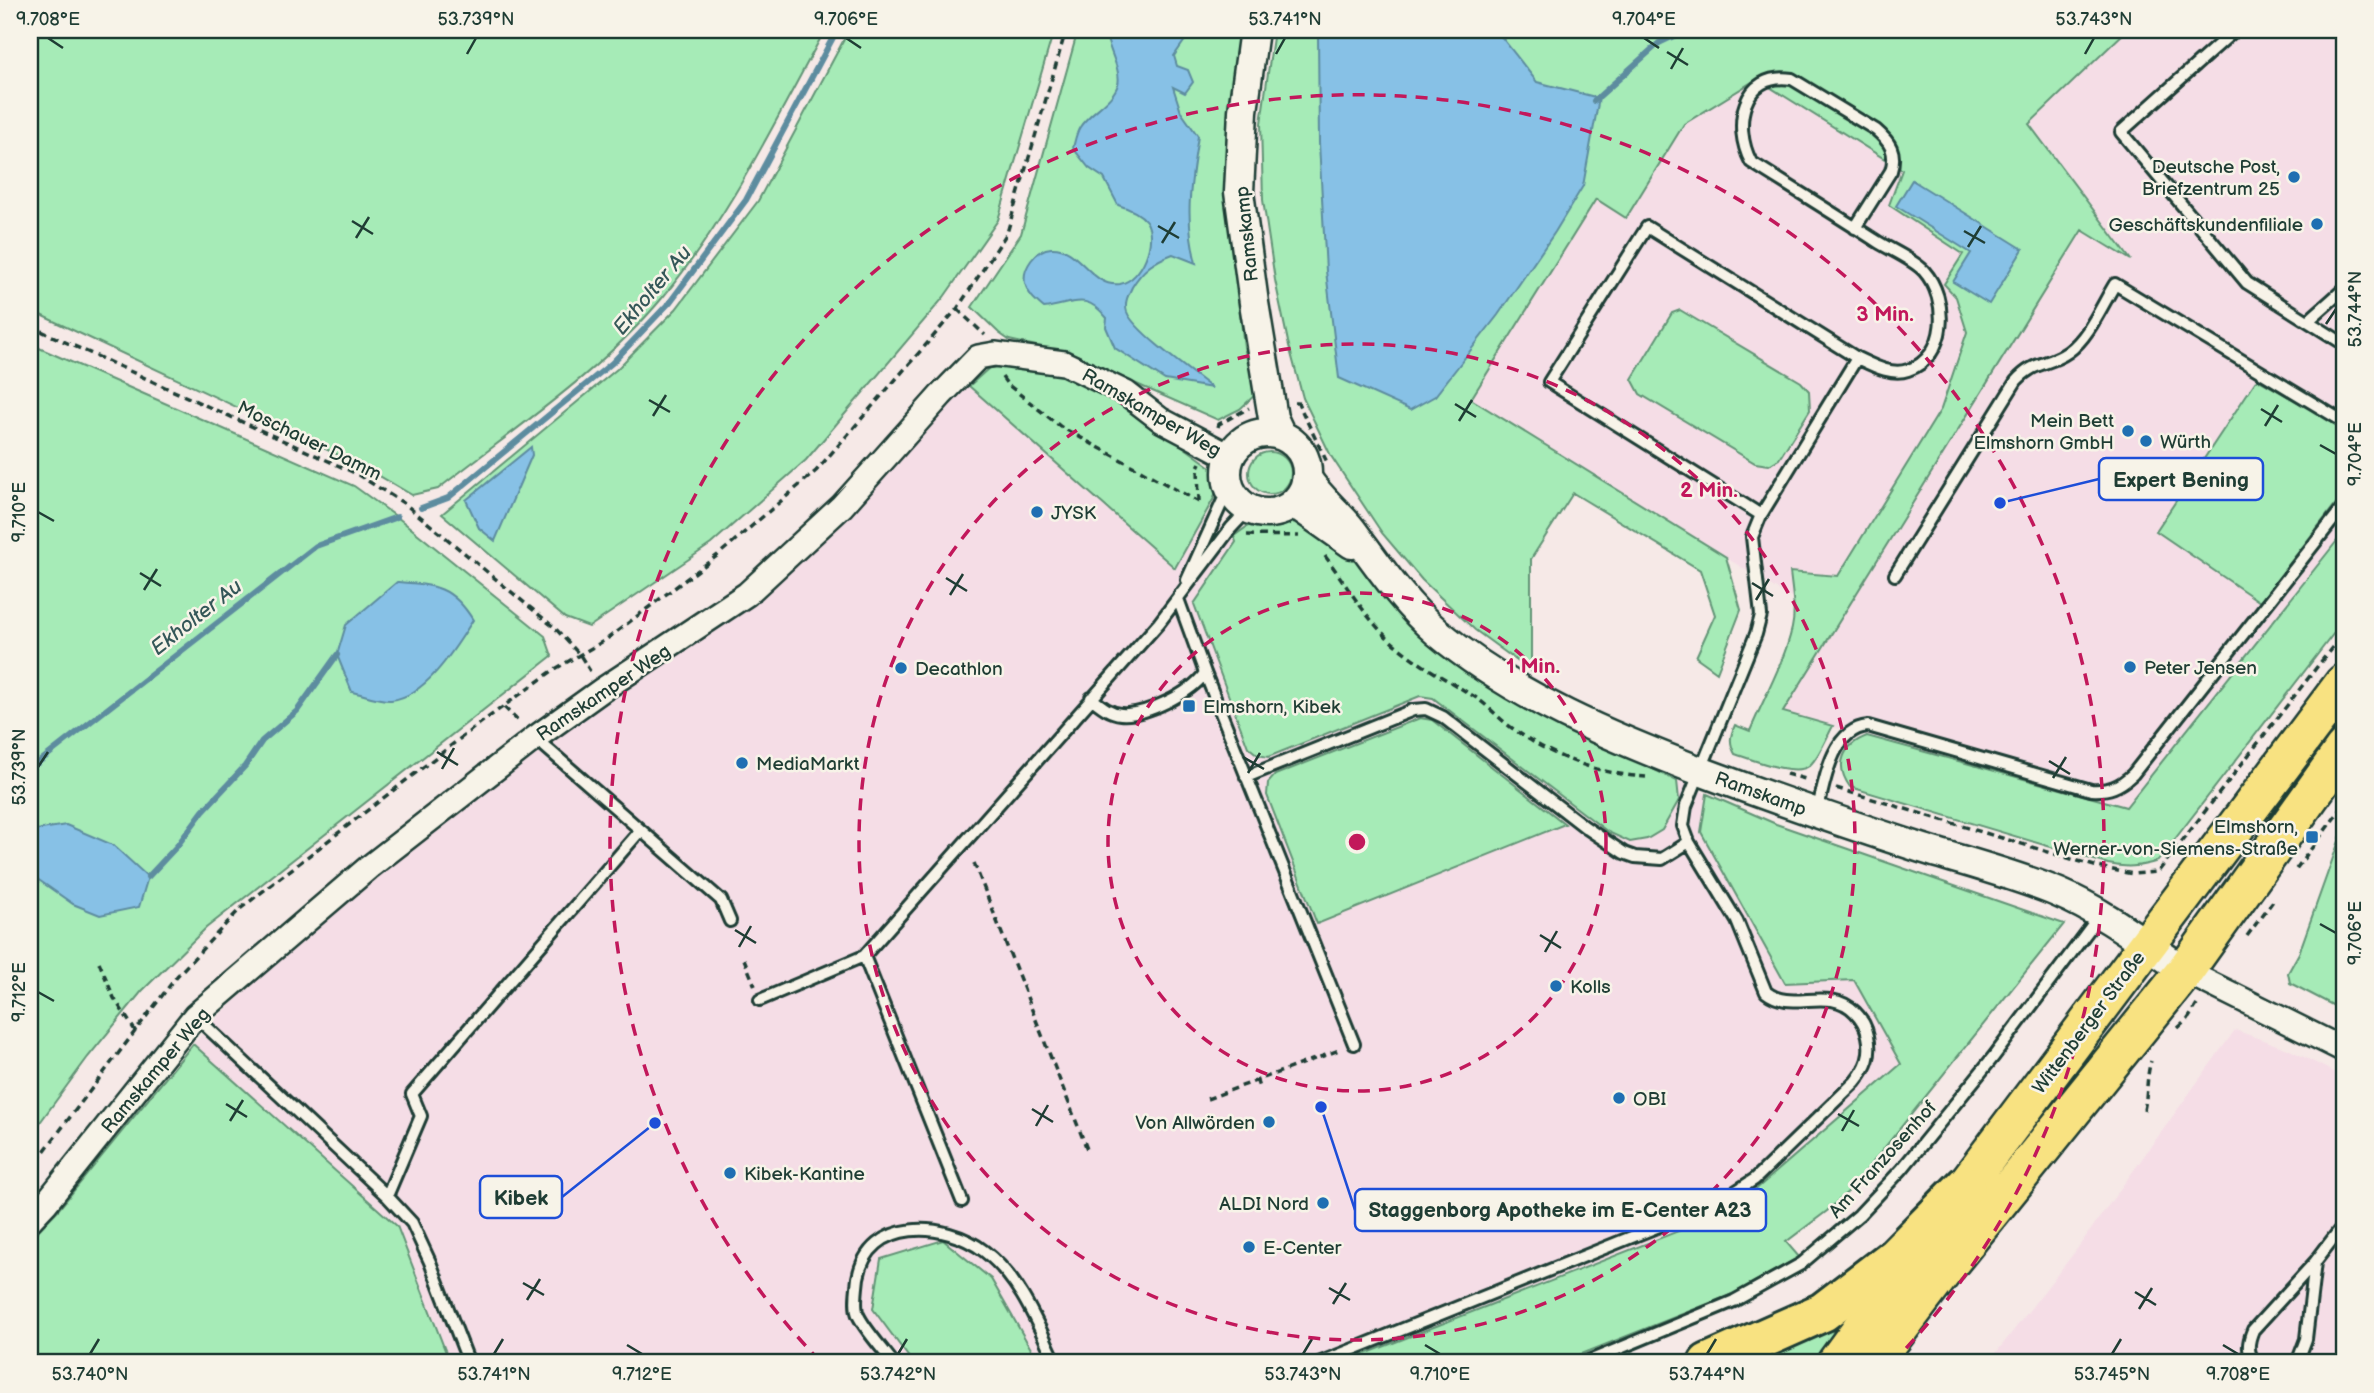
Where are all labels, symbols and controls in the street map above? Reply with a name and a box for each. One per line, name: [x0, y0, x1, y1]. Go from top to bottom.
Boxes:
text: 9.708°E: [16, 9, 80, 30]
text: 53.739°N: [437, 9, 515, 30]
text: 9.706°E: [814, 9, 878, 30]
text: 53.741°N: [1248, 9, 1322, 30]
text: 9.704°E: [1612, 9, 1676, 30]
text: 53.743°N: [2055, 9, 2133, 30]
place label: Deutsche Post, Briefzentrum 25: [2142, 156, 2280, 201]
marker: Deutsche Post, Briefzentrum 25: [2286, 169, 2302, 185]
street label: Ramskamp: [1231, 185, 1264, 283]
place label: Geschäftskundenfiliale: [2108, 214, 2303, 237]
marker: Geschäftskundenfiliale: [2309, 216, 2325, 232]
water label: Ekholter Au: [608, 240, 697, 340]
text: 53.744°N: [2345, 271, 2366, 347]
text: 3 Min.: [1856, 302, 1914, 327]
street label: Ramskamper Weg: [1078, 364, 1225, 462]
street label: Moschauer Damm: [233, 396, 385, 486]
place label: Mein Bett Elmshorn GmbH: [1973, 410, 2114, 455]
text: 9.704°E: [2345, 422, 2366, 486]
marker: Mein Bett Elmshorn GmbH: [2120, 423, 2136, 439]
place label: Würth: [2160, 431, 2211, 454]
marker: Würth: [2138, 433, 2154, 449]
callout: Expert Bening: [2099, 458, 2263, 500]
text: Expert Bening: [2113, 468, 2249, 493]
text: 2 Min.: [1680, 478, 1738, 503]
text: 9.710°E: [9, 482, 30, 542]
place label: JYSK: [1051, 502, 1097, 525]
marker: JYSK: [1029, 504, 1045, 520]
water label: Ekholter Au: [146, 574, 247, 661]
street label: Ramskamper Weg: [532, 640, 675, 747]
text: 1 Min.: [1506, 654, 1560, 679]
place label: Peter Jensen: [2144, 657, 2257, 680]
place label: Decathlon: [915, 658, 1003, 681]
marker: Peter Jensen: [2122, 659, 2138, 675]
marker: Decathlon: [893, 660, 909, 676]
place label: Elmshorn, Kibek: [1203, 696, 1341, 719]
marker: Elmshorn, Kibek: [1181, 698, 1197, 714]
text: 53.739°N: [9, 728, 30, 806]
place label: MediaMarkt: [756, 753, 860, 776]
marker: MediaMarkt: [734, 755, 750, 771]
street label: Ramskamp: [1712, 767, 1809, 822]
place label: Elmshorn, Werner-von-Siemens-Straße: [2053, 816, 2298, 861]
marker: Elmshorn, Werner-von-Siemens-Straße: [2304, 829, 2320, 845]
centre of rings: [1345, 830, 1369, 854]
text: 9.706°E: [2345, 901, 2366, 965]
street label: Wittenberger Straße: [2028, 947, 2150, 1099]
text: 9.712°E: [9, 962, 30, 1022]
place label: Kolls: [1570, 976, 1611, 999]
marker: Kolls: [1548, 978, 1564, 994]
street label: Ramskamper Weg: [97, 1004, 215, 1138]
place label: OBI: [1633, 1088, 1666, 1111]
marker: OBI: [1611, 1090, 1627, 1106]
street label: Am Franzosenhof: [1824, 1097, 1942, 1223]
place label: Von Allwörden: [1135, 1112, 1255, 1135]
marker: Von Allwörden: [1261, 1114, 1277, 1130]
place label: Kibek-Kantine: [744, 1163, 865, 1186]
marker: Kibek-Kantine: [722, 1165, 738, 1181]
callout: Kibek: [480, 1176, 562, 1218]
text: Kibek: [494, 1186, 548, 1211]
callout: Staggenborg Apotheke im E-Center A23: [1355, 1189, 1766, 1231]
place label: ALDI Nord: [1219, 1193, 1309, 1216]
marker: ALDI Nord: [1315, 1195, 1331, 1211]
text: Staggenborg Apotheke im E-Center A23: [1368, 1198, 1752, 1223]
place label: E-Center: [1263, 1237, 1342, 1260]
marker: E-Center: [1241, 1239, 1257, 1255]
text: 53.740°N: [51, 1364, 129, 1385]
text: 53.741°N: [457, 1364, 531, 1385]
text: 9.712°E: [612, 1364, 672, 1385]
text: 53.742°N: [860, 1364, 936, 1385]
text: 53.743°N: [1264, 1364, 1342, 1385]
text: 9.710°E: [1410, 1364, 1470, 1385]
text: 53.744°N: [1669, 1364, 1745, 1385]
text: 53.745°N: [2074, 1364, 2150, 1385]
text: 9.708°E: [2206, 1364, 2270, 1385]

